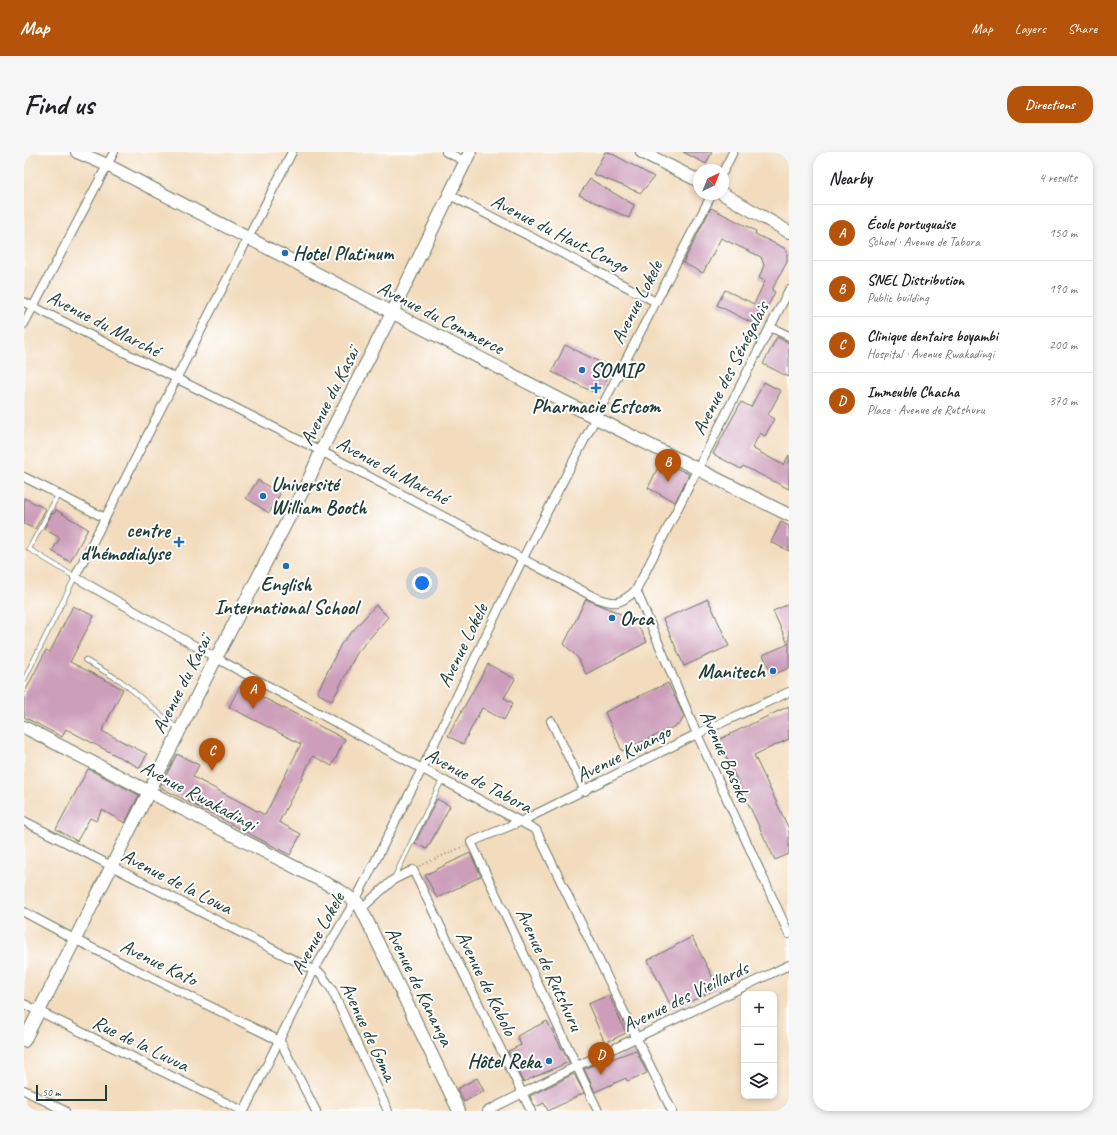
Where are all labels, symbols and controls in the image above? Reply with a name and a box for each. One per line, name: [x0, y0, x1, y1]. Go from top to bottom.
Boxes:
text: Map: [20, 16, 50, 40]
text: Map: [971, 20, 993, 37]
text: Layers: [1015, 20, 1046, 37]
text: Share: [1068, 20, 1097, 37]
button: Directions: [1007, 86, 1093, 123]
text: Find us: [24, 87, 94, 122]
north arrow: [693, 164, 729, 200]
text: Nearby: [829, 168, 872, 189]
text: 4 results: [1039, 170, 1077, 186]
street label: Avenue du Haut-Congo: [487, 188, 634, 280]
text: École portuguaise: [867, 215, 955, 234]
text: A: [839, 225, 845, 241]
text: 150 m: [1049, 225, 1077, 241]
text: School · Avenue de Tabora: [867, 234, 980, 250]
place label: Hotel Platinum: [293, 241, 395, 266]
marker: Hotel Platinum: [280, 248, 290, 258]
street label: Avenue Lokele: [605, 255, 669, 348]
text: SNEL Distribution: [867, 271, 964, 290]
street label: Avenue du Commerce: [374, 275, 509, 361]
text: B: [839, 281, 845, 297]
text: 190 m: [1049, 281, 1077, 297]
street label: Avenue du Marché: [43, 284, 167, 364]
text: Public building: [867, 290, 929, 306]
street label: Avenue des Sénégalais: [686, 295, 776, 439]
text: Clinique dentaire boyambi: [867, 327, 998, 346]
text: C: [839, 337, 845, 353]
text: 200 m: [1049, 337, 1077, 353]
street label: Avenue du Kasaï: [294, 339, 367, 450]
text: Hospital · Avenue Rwakadingi: [867, 346, 994, 362]
place label: SOMIP: [590, 358, 646, 383]
marker: SOMIP: [577, 365, 587, 375]
marker: Pharmacie Estcom: [591, 383, 601, 393]
text: Immeuble Chacha: [867, 383, 959, 402]
text: D: [838, 393, 846, 409]
text: 370 m: [1049, 393, 1077, 409]
place label: Pharmacie Estcom: [532, 394, 662, 419]
text: Place · Avenue de Rutshuru: [867, 402, 985, 418]
street label: Avenue du Marché: [333, 431, 456, 512]
pin: B: [655, 449, 681, 482]
place label: Université William Booth: [271, 472, 367, 520]
marker: Université William Booth: [258, 491, 268, 501]
place label: centre d'hémodialyse: [80, 518, 172, 566]
marker: centre d'hémodialyse: [173, 536, 185, 548]
marker: English International School: [281, 561, 291, 571]
place label: English International School: [215, 572, 362, 620]
your location: [412, 573, 432, 593]
street label: Avenue Lokele: [431, 598, 494, 691]
place label: Orca: [620, 606, 656, 631]
marker: Orca: [607, 613, 617, 623]
street label: Avenue du Kasaï: [146, 627, 219, 738]
place label: Manitech: [698, 659, 767, 684]
marker: Manitech: [768, 666, 778, 676]
pin: A: [240, 676, 266, 709]
street label: Avenue Basoko: [694, 706, 757, 807]
street label: Avenue Kwango: [572, 718, 676, 788]
pin: C: [199, 738, 225, 771]
street label: Avenue de Tabora: [421, 742, 538, 820]
street label: Avenue Rwakadingi: [137, 754, 263, 837]
street label: Avenue de la Lowa: [117, 843, 237, 921]
street label: Avenue Lokele: [285, 886, 351, 979]
street label: Avenue de Rutshuru: [510, 904, 589, 1036]
street label: Avenue de Kananga: [380, 923, 460, 1051]
street label: Avenue de Kabolo: [450, 927, 523, 1041]
street label: Avenue Kato: [116, 933, 203, 993]
street label: Avenue des Vieillards: [618, 954, 754, 1038]
street label: Avenue de Goma: [335, 978, 403, 1086]
map controls: [741, 991, 777, 1099]
button: +: [741, 991, 777, 1027]
street label: Rue de la Luvua: [89, 1009, 194, 1078]
button: −: [741, 1027, 777, 1063]
pin: D: [588, 1042, 614, 1075]
place label: Hôtel Reka: [468, 1049, 543, 1074]
marker: Hôtel Reka: [544, 1056, 554, 1066]
button: layers: [741, 1063, 777, 1099]
scale bar: [36, 1083, 107, 1102]
text: 50 m: [42, 1085, 61, 1099]

